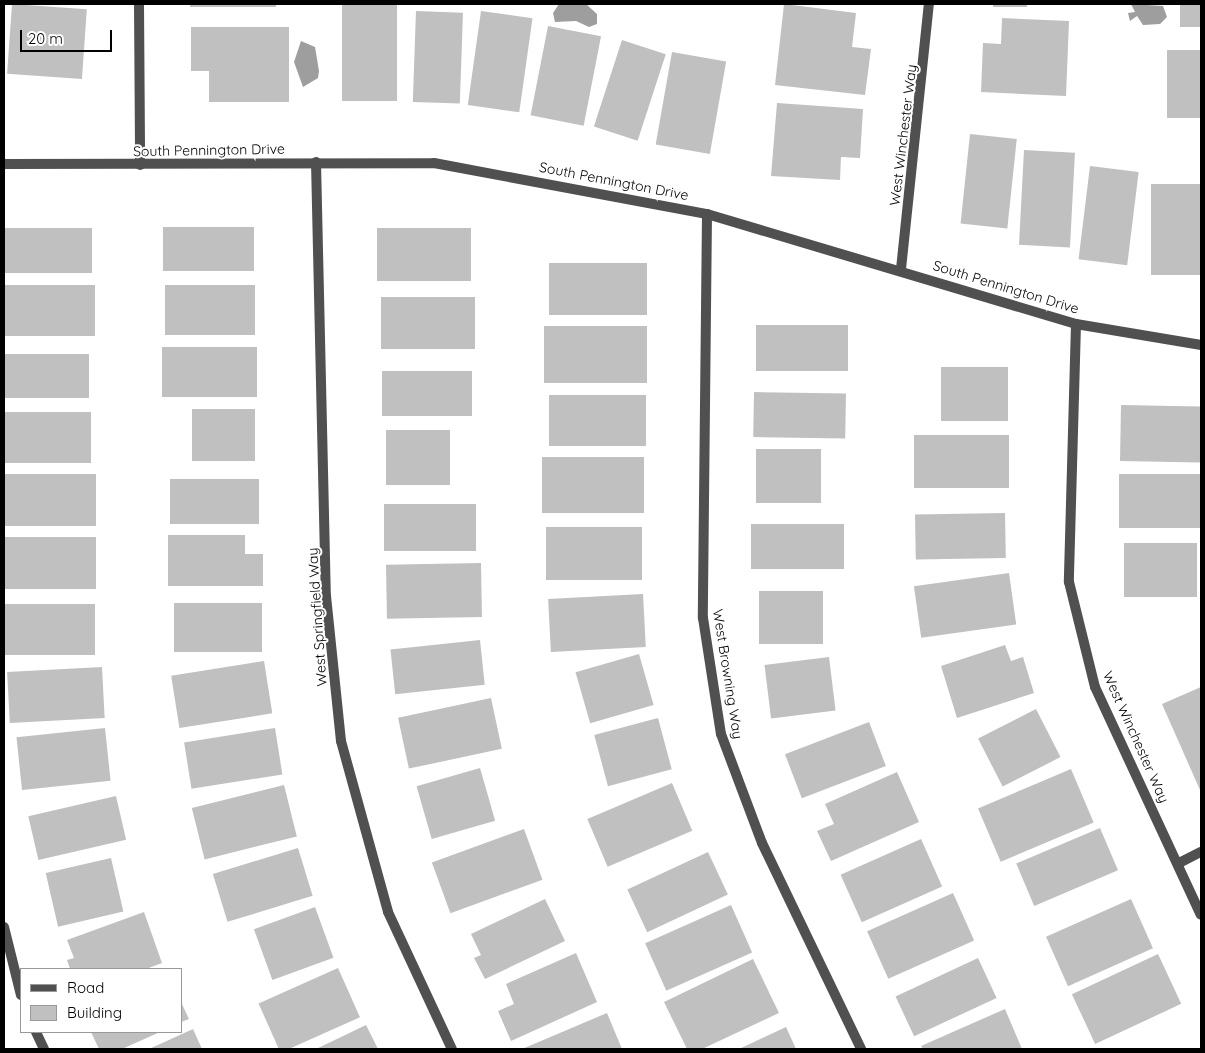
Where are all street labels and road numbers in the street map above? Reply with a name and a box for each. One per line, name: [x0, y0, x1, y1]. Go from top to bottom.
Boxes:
street label: West Winchester Way: [886, 63, 920, 207]
street label: South Pennington Drive: [133, 140, 285, 160]
street label: South Pennington Drive: [538, 158, 690, 204]
street label: South Pennington Drive: [931, 257, 1081, 317]
street label: West Springfield Way: [304, 547, 330, 687]
street label: West Browning Way: [709, 608, 747, 740]
street label: West Winchester Way: [1099, 669, 1173, 805]

